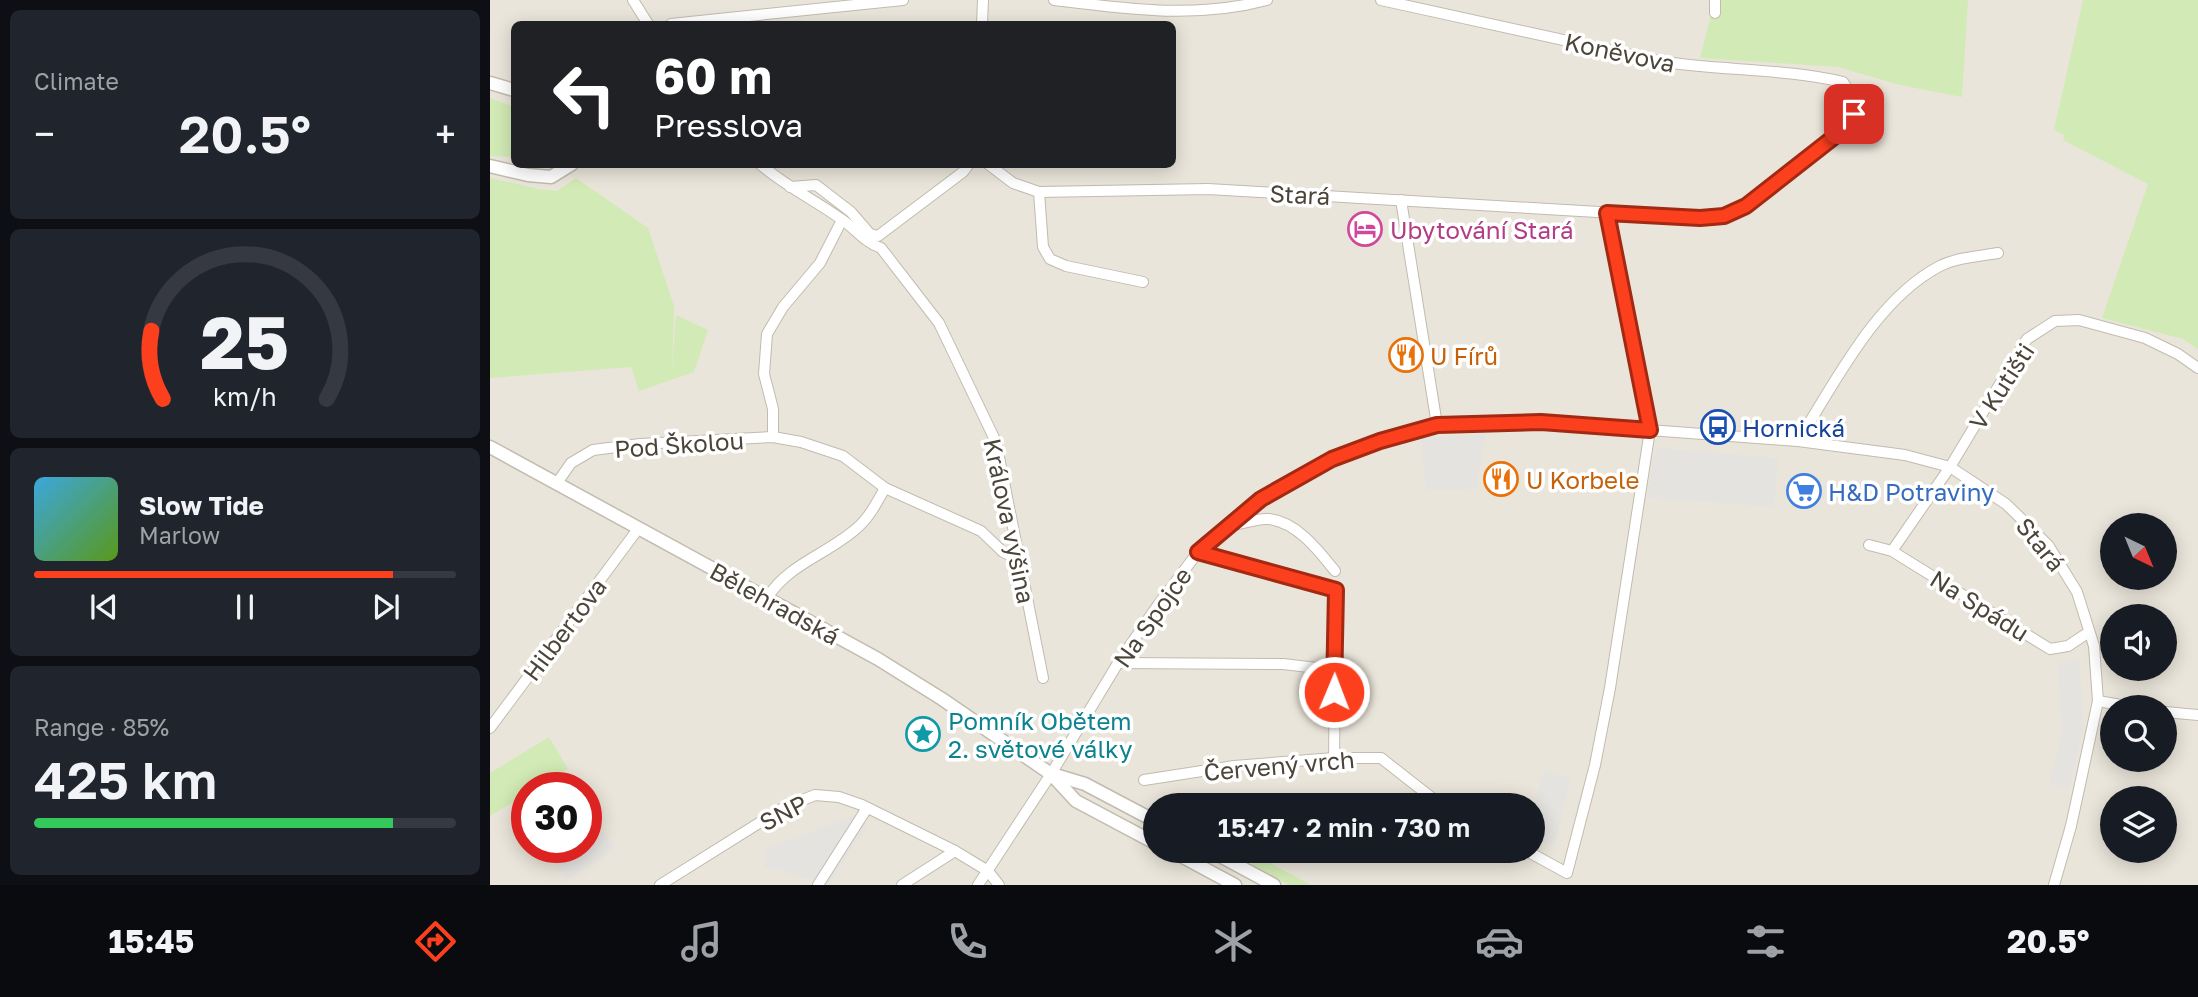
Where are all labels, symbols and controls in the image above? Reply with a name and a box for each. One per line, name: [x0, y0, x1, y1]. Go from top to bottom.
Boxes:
street label: Koněvova: [1562, 26, 1678, 78]
text: 60 m: [654, 46, 772, 105]
icon: left: [539, 49, 630, 140]
text: Climate: [34, 67, 119, 95]
pin: [1824, 84, 1884, 144]
icon: arrive: [1835, 95, 1873, 133]
text: 20.5°: [179, 102, 311, 164]
text: Presslova: [654, 106, 803, 144]
text: −: [34, 111, 55, 156]
text: +: [435, 111, 456, 156]
street label: Stará: [1269, 178, 1331, 210]
hotel icon: Ubytování Stará: [1346, 210, 1384, 248]
place label: Ubytování Stará: [1390, 215, 1574, 244]
text: 25: [201, 299, 289, 386]
restaurant icon: U Fírů: [1387, 336, 1425, 374]
street label: V Kutišti: [1962, 337, 2040, 435]
place label: U Fírů: [1430, 341, 1498, 370]
text: km/h: [213, 381, 277, 412]
bus stop icon: Hornická: [1699, 408, 1737, 446]
place label: Hornická: [1742, 413, 1845, 442]
street label: Pod Školou: [613, 425, 745, 463]
street label: Králova výšina: [978, 436, 1042, 606]
restaurant icon: U Korbele: [1482, 460, 1520, 498]
place label: U Korbele: [1526, 465, 1639, 494]
supermarket icon: H&D Potraviny: [1785, 472, 1823, 510]
place label: H&D Potraviny: [1828, 477, 1994, 506]
text: Slow Tide: [139, 490, 264, 521]
street label: Stará: [2011, 511, 2071, 577]
north arrow: [2100, 513, 2177, 590]
map controls: [2100, 513, 2177, 863]
text: Marlow: [139, 521, 220, 549]
street label: Bělehradská: [705, 556, 845, 650]
street label: Na Spojce: [1107, 561, 1197, 673]
street label: Na Spádu: [1925, 563, 2035, 647]
street label: Hilbertova: [516, 572, 612, 686]
icon: previous: [85, 588, 123, 626]
icon: pause: [226, 588, 264, 626]
icon: next: [367, 588, 405, 626]
button: sound: [2100, 604, 2177, 681]
position arrow: [1297, 655, 1371, 729]
button: search: [2100, 695, 2177, 772]
place label: Pomník Obětem 2. světové války: [948, 706, 1132, 763]
text: Range · 85%: [34, 713, 169, 741]
place icon: Pomník Obětem 2. světové války: [904, 715, 942, 753]
street label: Červený vrch: [1202, 744, 1356, 786]
text: 425 km: [34, 748, 217, 810]
speed limit sign: 30: [511, 772, 602, 863]
button: layers: [2100, 786, 2177, 863]
street label: SNP: [754, 788, 812, 836]
text: 15:47 · 2 min · 730 m: [1218, 812, 1470, 843]
icon: directions: [411, 917, 460, 966]
icon: music: [677, 917, 726, 966]
icon: phone: [943, 917, 992, 966]
icon: climate: [1209, 917, 1258, 966]
icon: car: [1475, 917, 1524, 966]
icon: filters: [1741, 917, 1790, 966]
text: 15:45: [108, 922, 194, 960]
text: 20.5°: [2007, 922, 2089, 960]

